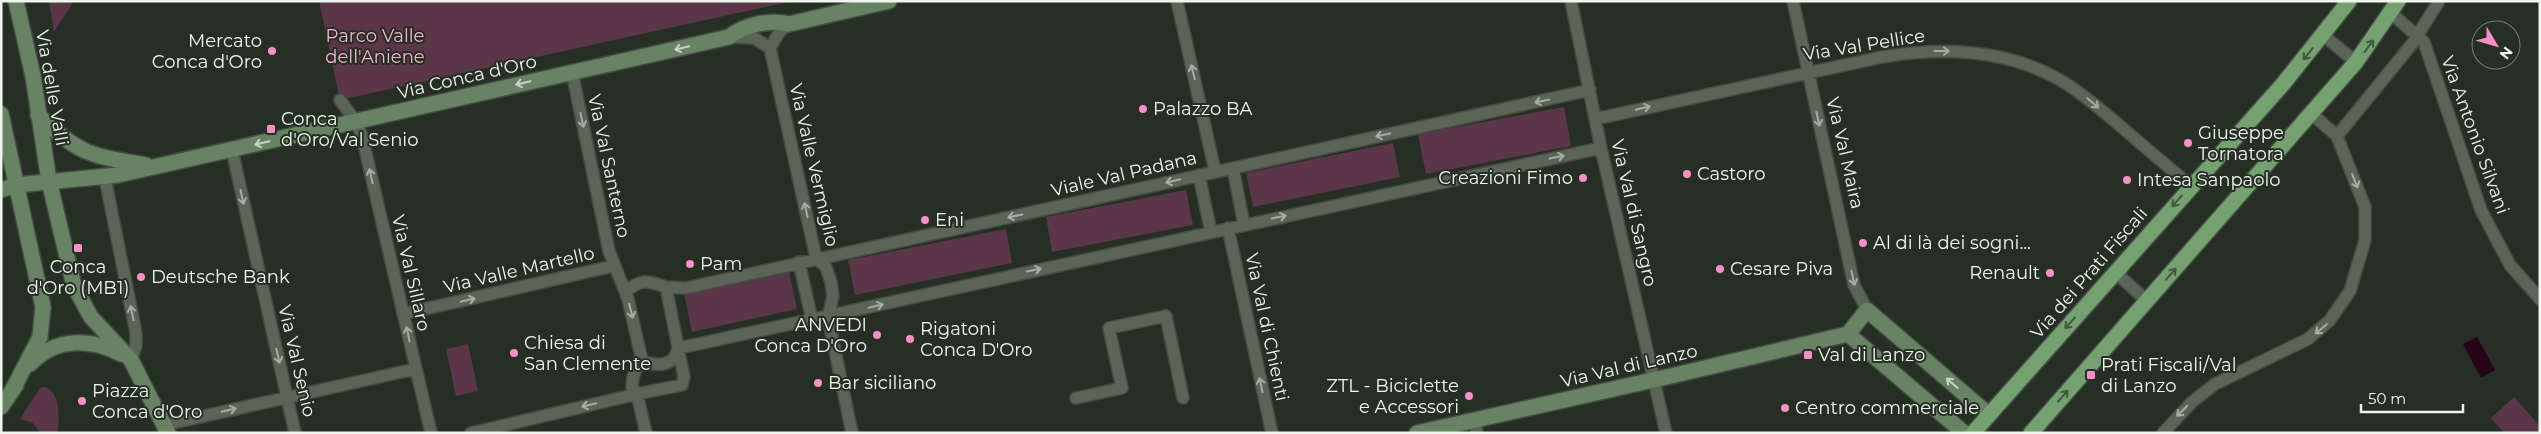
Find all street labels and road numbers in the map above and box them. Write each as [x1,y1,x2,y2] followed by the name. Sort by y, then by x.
[1801,24,1927,65] street label: Via Val Pellice
[31,28,73,148] street label: Via delle Valli
[395,50,539,104] street label: Via Conca d'Oro
[2436,53,2514,217] street label: Via Antonio Silvani
[785,81,843,249] street label: Via Valle Vermiglio
[583,92,635,240] street label: Via Val Santerno
[1821,95,1869,211] street label: Via Val Maira
[1606,137,1662,289] street label: Via Val di Sangro
[1049,147,1199,201] street label: Viale Val Padana
[2026,203,2152,343] street label: Via dei Prati Fiscali
[387,213,435,333] street label: Via Val Sillaro
[441,242,597,298] street label: Via Valle Martello
[1241,251,1293,403] street label: Via Val di Chienti
[273,303,321,419] street label: Via Val Senio
[1558,340,1700,392] street label: Via Val di Lanzo

